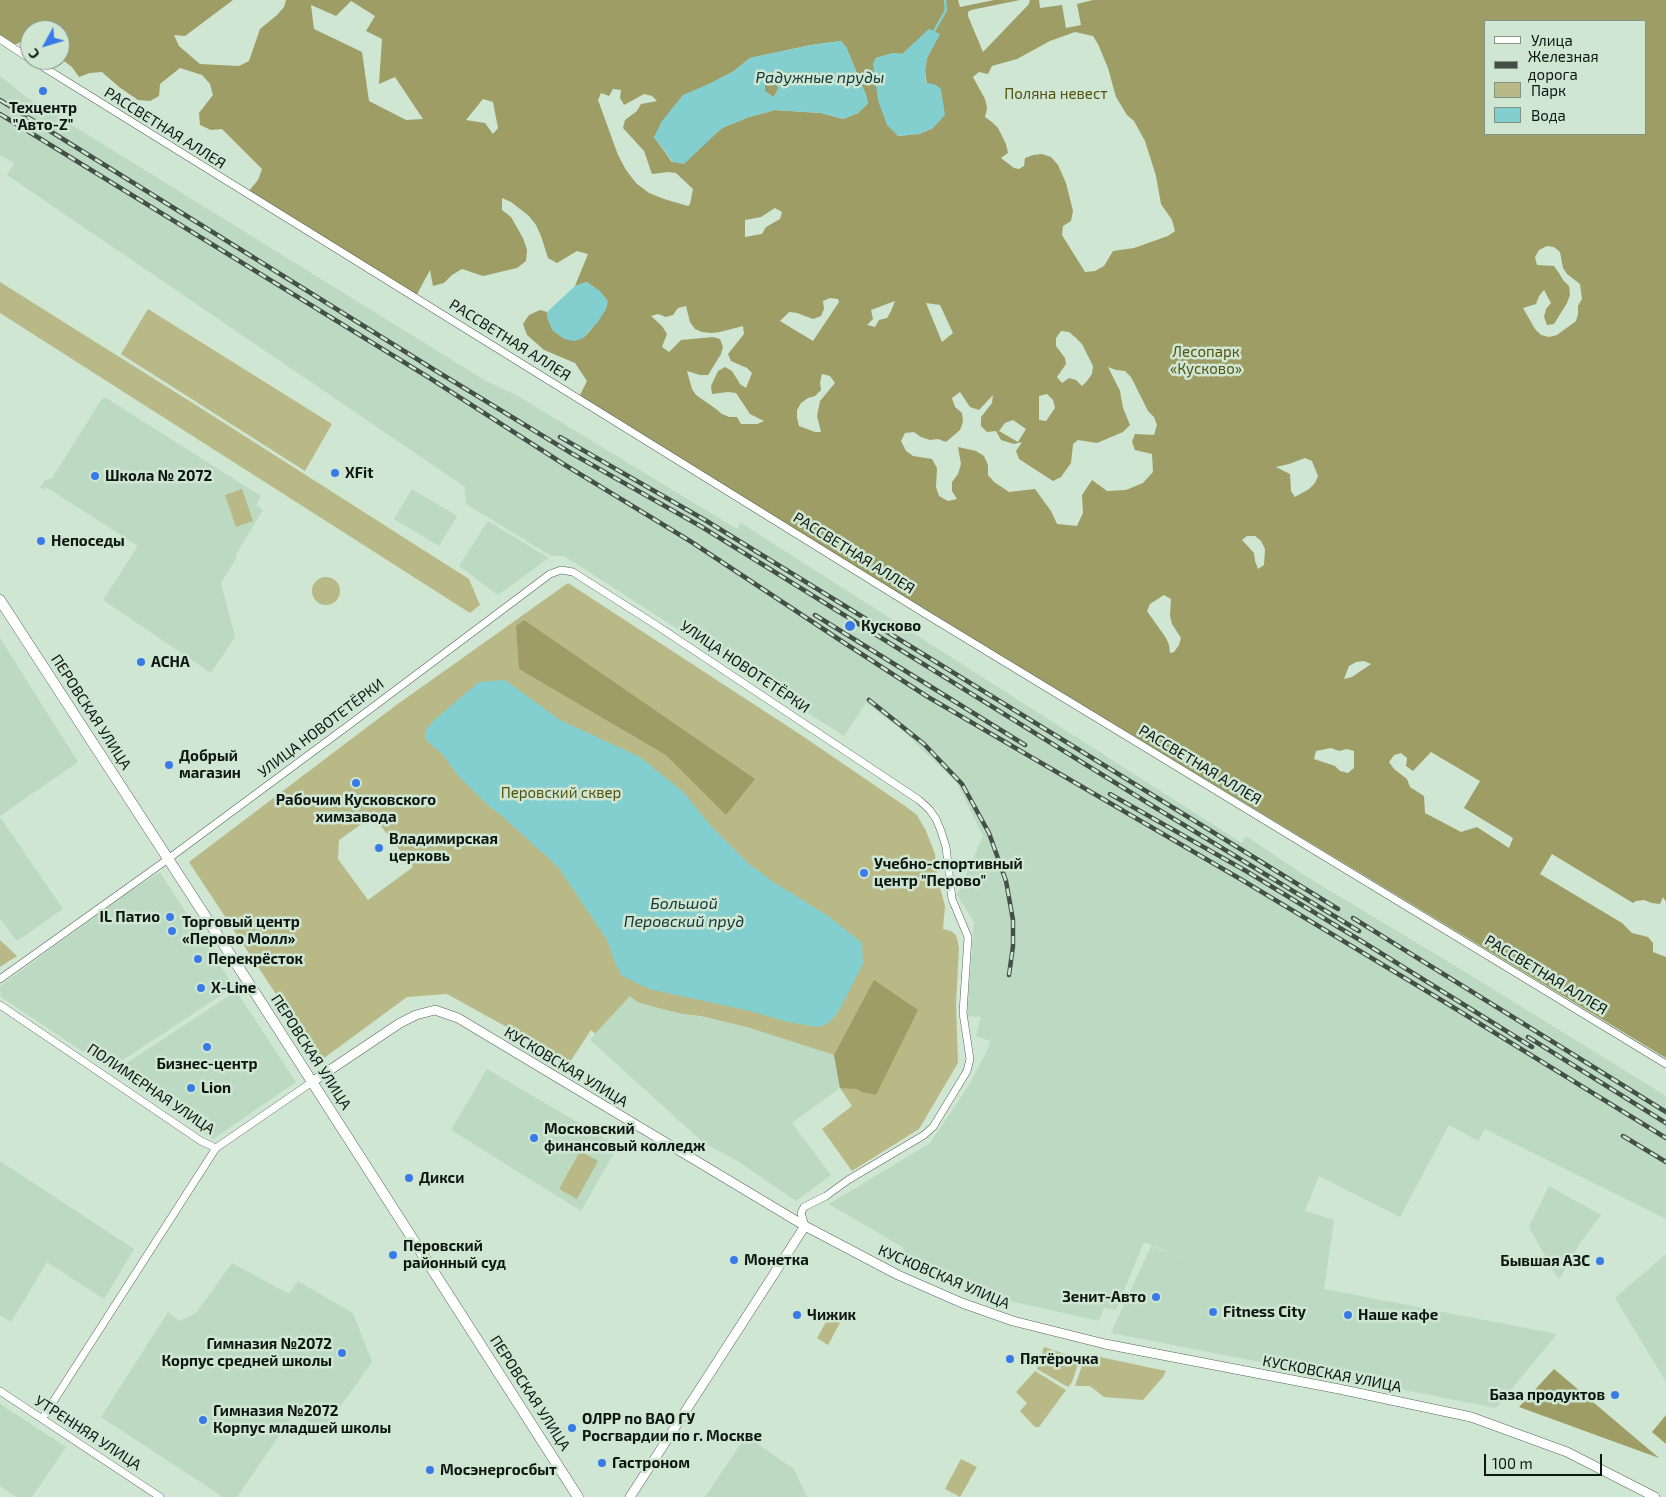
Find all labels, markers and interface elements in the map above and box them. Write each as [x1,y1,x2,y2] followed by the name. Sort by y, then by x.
[20,20,70,70] north arrow
[1484,20,1646,135] legend
[1531,31,1573,49] text: Улица
[25,46,43,63] text: С
[1528,47,1599,83] text: Железная дорога
[756,68,884,88] water label: Радужные пруды
[1531,81,1566,99] text: Парк
[101,83,229,173] street label: РАССВЕТНАЯ АЛЛЕЯ
[37,85,49,97] marker: Техцентр "Авто-Z"
[1004,85,1108,103] park label: Поляна невест
[9,99,77,134] place label: Техцентр "Авто-Z"
[1531,106,1566,124] text: Вода
[446,295,574,385] street label: РАССВЕТНАЯ АЛЛЕЯ
[1170,343,1242,378] park label: Лесопарк «Кусково»
[345,464,373,482] place label: XFit
[105,467,212,485] place label: Школа № 2072
[329,467,341,479] marker: XFit
[89,470,101,482] marker: Школа № 2072
[790,508,918,598] street label: РАССВЕТНАЯ АЛЛЕЯ
[51,532,125,550] place label: Непоседы
[35,535,47,547] marker: Непоседы
[677,617,813,717] street label: УЛИЦА НОВОТЕТЁРКИ
[861,617,921,635] place label: Кусково
[843,619,857,633] marker: Кусково
[47,651,135,773] street label: ПЕРОВСКАЯ УЛИЦА
[151,653,190,671] place label: АСНА
[135,656,147,668] marker: АСНА
[255,675,387,781] street label: УЛИЦА НОВОТЕТЁРКИ
[1135,721,1265,809] street label: РАССВЕТНАЯ АЛЛЕЯ
[179,747,241,782] place label: Добрый магазин
[163,759,175,771] marker: Добрый магазин
[350,777,362,789] marker: Рабочим Кусковского химзавода
[501,784,621,802] park label: Перовский сквер
[276,791,436,826] place label: Рабочим Кусковского химзавода
[389,830,498,865] place label: Владимирская церковь
[373,842,385,854] marker: Владимирская церковь
[874,855,1023,890] place label: Учебно-спортивный центр "Перово"
[858,867,870,879] marker: Учебно-спортивный центр "Перово"
[624,894,744,932] water label: Большой Перовский пруд
[100,908,160,926] place label: IL Патио
[164,911,176,923] marker: IL Патио
[182,913,300,948] place label: Торговый центр «Перово Молл»
[166,925,178,937] marker: Торговый центр «Перово Молл»
[1481,931,1611,1019] street label: РАССВЕТНАЯ АЛЛЕЯ
[208,950,303,968] place label: Перекрёсток
[192,953,204,965] marker: Перекрёсток
[211,979,256,997] place label: X-Line
[195,982,207,994] marker: X-Line
[267,991,355,1113] street label: ПЕРОВСКАЯ УЛИЦА
[501,1023,631,1111] street label: КУСКОВСКАЯ УЛИЦА
[84,1040,218,1138] street label: ПОЛИМЕРНАЯ УЛИЦА
[201,1041,213,1053] marker: Бизнес-центр
[156,1055,258,1073] place label: Бизнес-центр
[201,1079,231,1097] place label: Lion
[185,1082,197,1094] marker: Lion
[544,1120,705,1155] place label: Московский финансовый колледж
[528,1132,540,1144] marker: Московский финансовый колледж
[419,1169,464,1187] place label: Дикси
[403,1172,415,1184] marker: Дикси
[403,1237,506,1272] place label: Перовский районный суд
[876,1241,1012,1313] street label: КУСКОВСКАЯ УЛИЦА
[387,1249,399,1261] marker: Перовский районный суд
[744,1251,809,1269] place label: Монетка
[1500,1252,1590,1270] place label: Бывшая АЗС
[728,1254,740,1266] marker: Монетка
[1594,1255,1606,1267] marker: Бывшая АЗС
[1062,1288,1146,1306] place label: Зенит-Авто
[1150,1291,1162,1303] marker: Зенит-Авто
[1223,1303,1306,1321] place label: Fitness City
[807,1306,856,1324] place label: Чижик
[1207,1306,1219,1318] marker: Fitness City
[1358,1306,1438,1324] place label: Наше кафе
[791,1309,803,1321] marker: Чижик
[1342,1309,1354,1321] marker: Наше кафе
[486,1332,574,1454] street label: ПЕРОВСКАЯ УЛИЦА
[162,1335,332,1370] place label: Гимназия №2072 Корпус средней школы
[336,1347,348,1359] marker: Гимназия №2072 Корпус средней школы
[1020,1350,1099,1368] place label: Пятёрочка
[1261,1352,1403,1396] street label: КУСКОВСКАЯ УЛИЦА
[1004,1353,1016,1365] marker: Пятёрочка
[1489,1386,1605,1404] place label: База продуктов
[1609,1389,1621,1401] marker: База продуктов
[31,1392,145,1474] street label: УТРЕННЯЯ УЛИЦА
[213,1402,391,1437] place label: Гимназия №2072 Корпус младшей школы
[582,1410,762,1445] place label: ОЛРР по ВАО ГУ Росгвардии по г. Москве
[197,1414,209,1426] marker: Гимназия №2072 Корпус младшей школы
[566,1422,578,1434] marker: ОЛРР по ВАО ГУ Росгвардии по г. Москве
[1486,1444,1604,1476] scale bar
[612,1454,690,1472] place label: Гастроном
[1492,1454,1533,1472] text: 100 m
[596,1457,608,1469] marker: Гастроном
[440,1461,557,1479] place label: Мосэнергосбыт
[424,1464,436,1476] marker: Мосэнергосбыт

